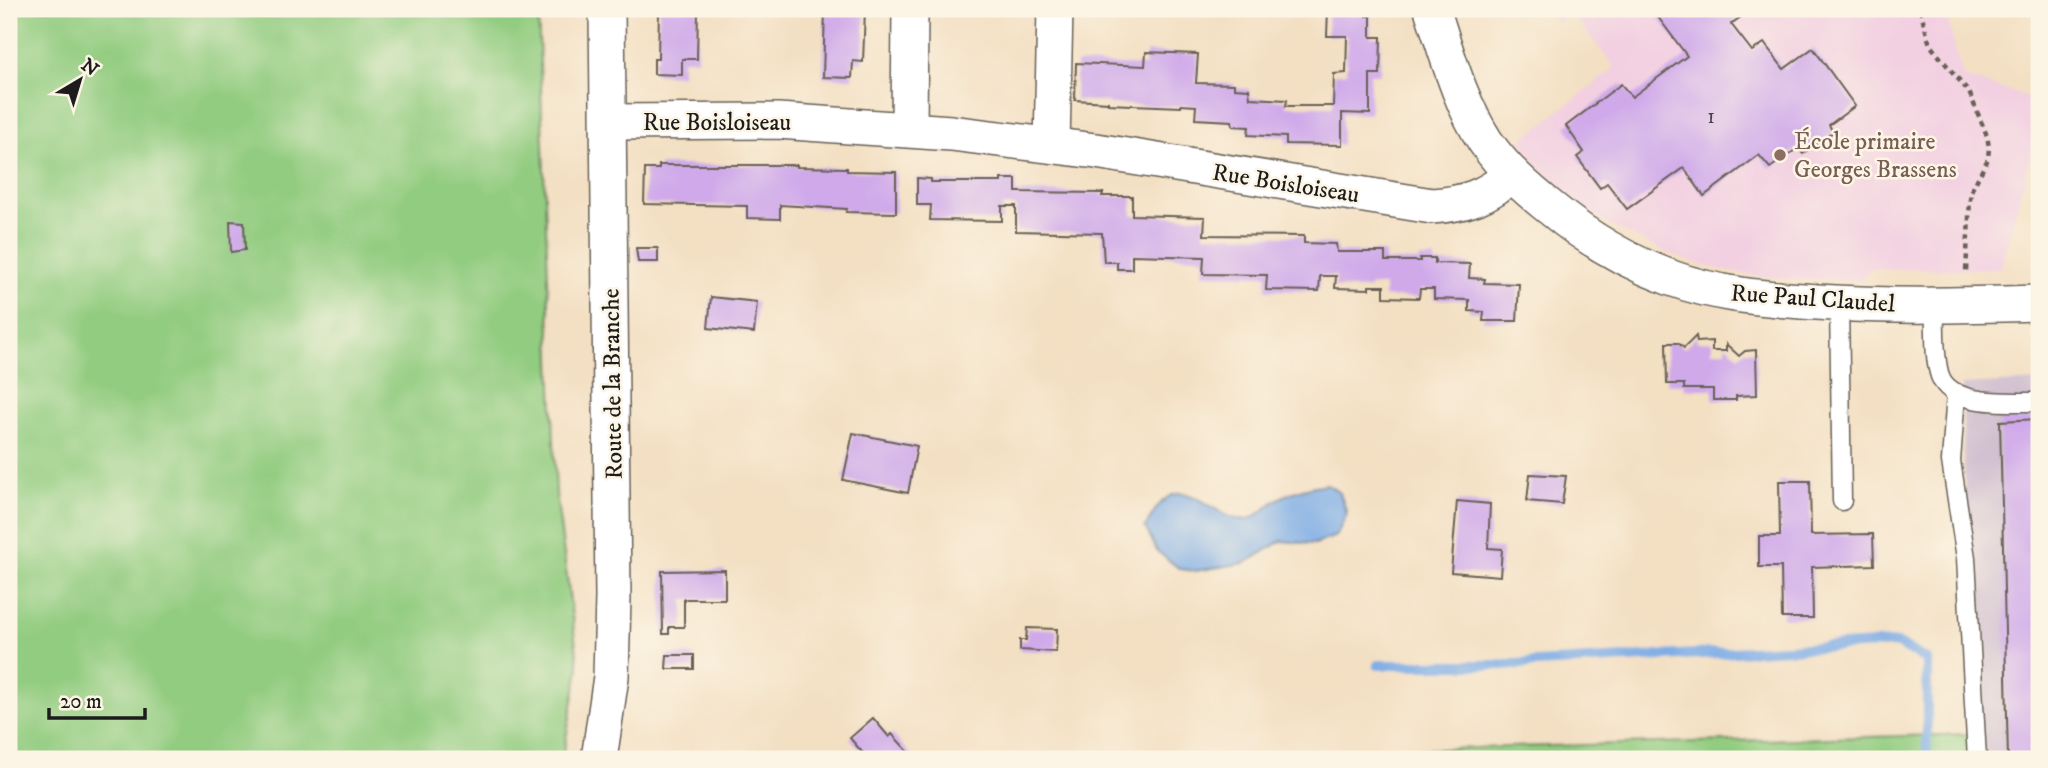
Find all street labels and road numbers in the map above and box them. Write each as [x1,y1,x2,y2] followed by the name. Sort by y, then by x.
[643,108,791,138] street label: Rue Boisloiseau
[1210,158,1361,210] street label: Rue Boisloiseau
[1730,278,1897,320] street label: Rue Paul Claudel
[596,288,630,480] street label: Route de la Branche

